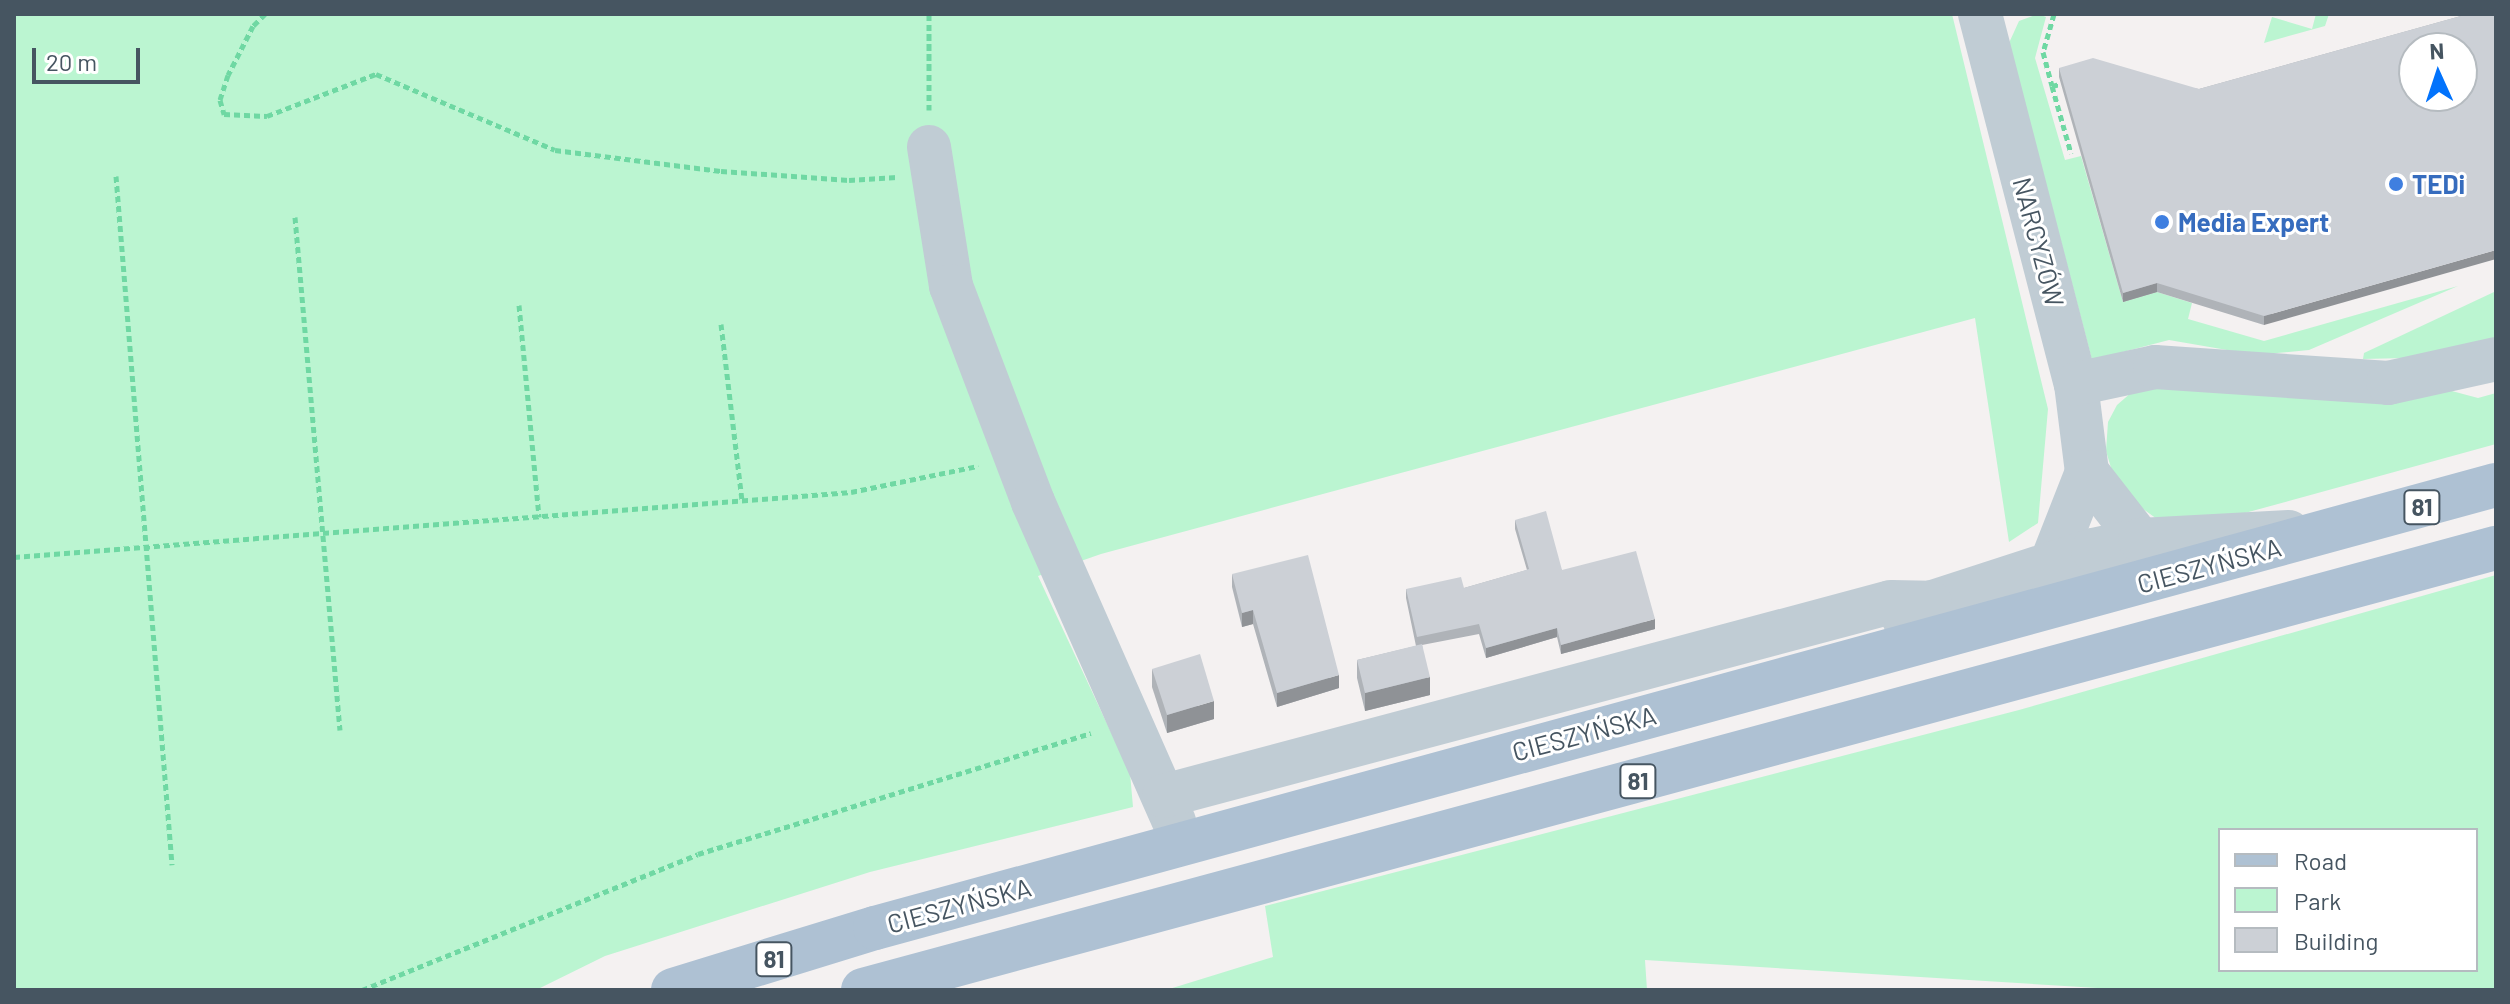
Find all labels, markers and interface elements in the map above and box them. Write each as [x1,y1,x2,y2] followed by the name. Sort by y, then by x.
[36,32,144,82] scale bar
[2398,32,2478,112] north arrow
[2429,37,2445,63] text: N
[46,47,97,76] text: 20 m
[2412,168,2465,200] place label: TEDi
[2007,174,2071,310] street label: NARCYZÓW
[2387,175,2405,193] marker: TEDi
[2178,206,2329,238] place label: Media Expert
[2153,213,2171,231] marker: Media Expert
[2402,487,2442,527] road number: 81
[2134,531,2284,599] street label: CIESZYŃSKA
[1509,699,1659,767] street label: CIESZYŃSKA
[1618,761,1658,801] road number: 81
[2218,828,2478,972] legend
[2294,846,2347,875] text: Road
[884,871,1034,939] street label: CIESZYŃSKA
[2294,886,2341,915] text: Park
[2294,926,2378,955] text: Building
[754,939,794,979] road number: 81

